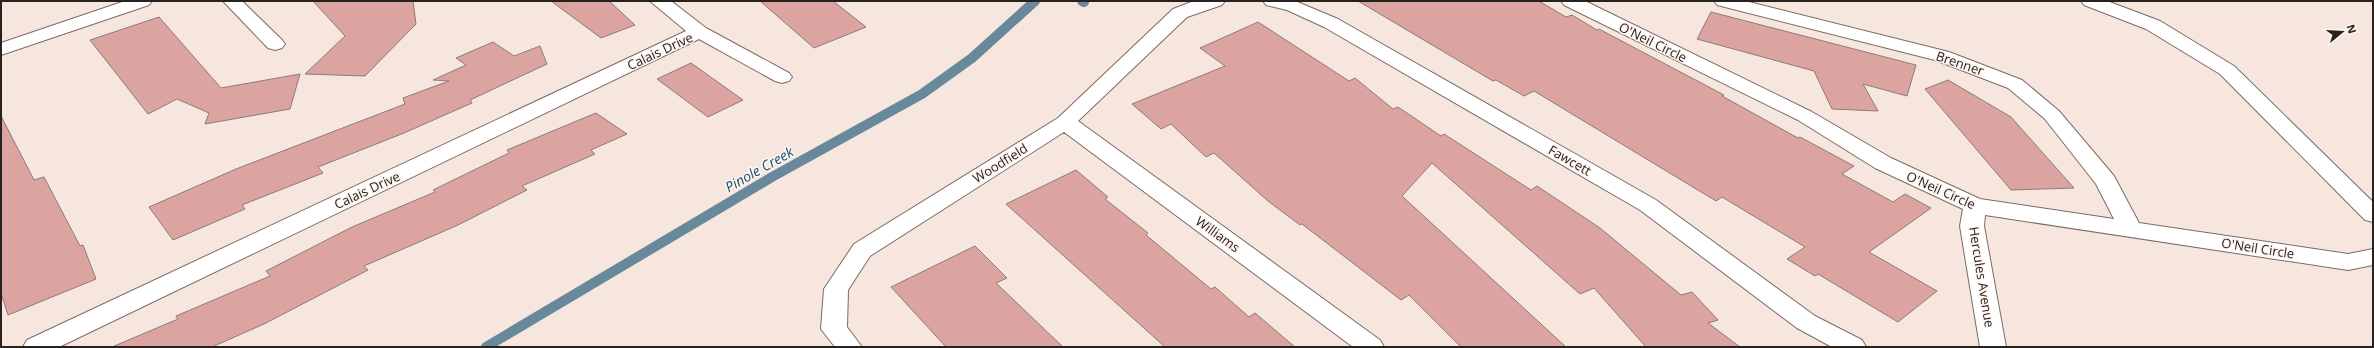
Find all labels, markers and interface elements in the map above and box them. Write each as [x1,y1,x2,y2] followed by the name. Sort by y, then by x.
[2322,12,2362,52] north arrow
[1616,18,1690,66] street label: O'Neil Circle
[2343,22,2361,35] text: N
[624,28,696,74] street label: Calais Drive
[1934,46,1987,80] street label: Brenner
[969,139,1031,187] street label: Woodfield
[721,141,798,196] water label: Pinole Creek
[1545,141,1595,180] street label: Fawcett
[331,167,403,213] street label: Calais Drive
[1904,167,1978,213] street label: O'Neil Circle
[1192,212,1244,256] street label: Williams
[1965,225,1999,329] street label: Hercules Avenue
[2220,233,2296,263] street label: O'Neil Circle

